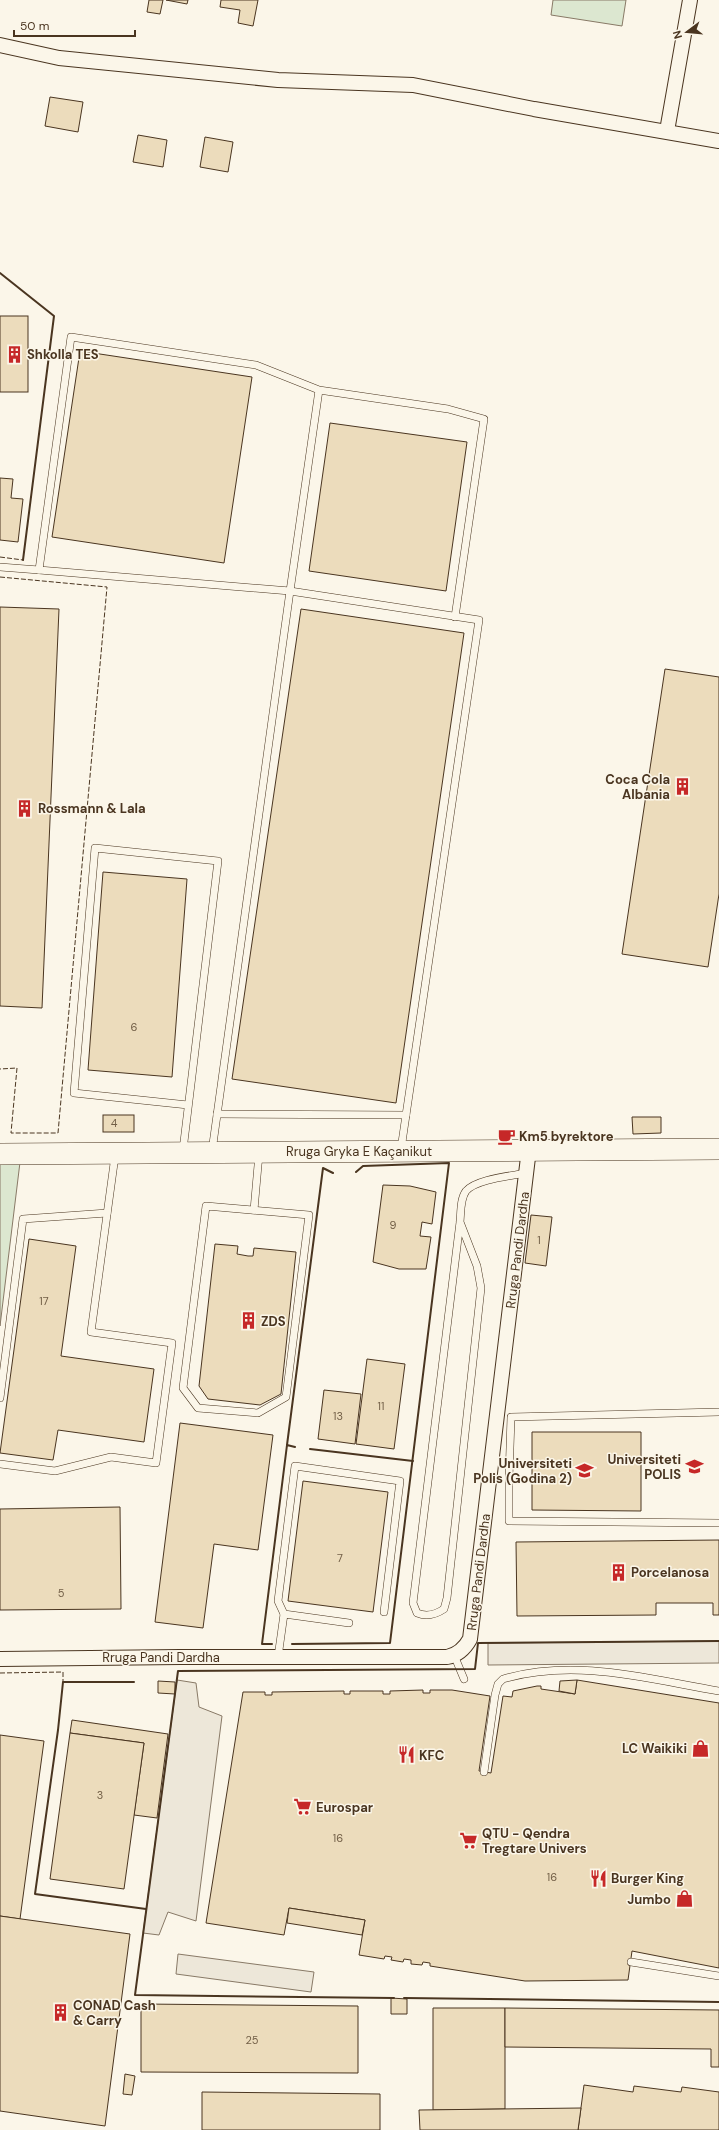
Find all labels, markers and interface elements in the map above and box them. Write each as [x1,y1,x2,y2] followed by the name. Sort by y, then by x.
[14,12,135,38] scale bar
[667,12,707,52] north arrow
[20,18,49,34] text: 50 m
[670,29,685,41] text: N
[4,344,24,364] building icon: Shkolla TES
[27,346,99,363] place label: Shkolla TES
[605,771,670,803] place label: Coca Cola Albania
[673,776,693,796] building icon: Coca Cola Albania
[15,798,35,818] building icon: Rossmann & Lala
[38,800,146,817] place label: Rossmann & Lala
[131,1020,138,1034] house number: 6
[111,1116,118,1130] house number: 4
[496,1126,516,1146] cafe icon: Km5 byrektore
[519,1128,614,1145] place label: Km5 byrektore
[286,1143,432,1160] street label: Rruga Gryka E Kaçanikut
[502,1191,533,1309] street label: Rruga Pandi Dardha
[390,1218,397,1232] house number: 9
[537,1233,541,1247] house number: 1
[39,1294,49,1308] house number: 17
[238,1311,258,1331] building icon: ZDS
[261,1313,286,1330] place label: ZDS
[378,1399,384,1413] house number: 11
[333,1409,343,1423] house number: 13
[607,1451,681,1483] place label: Universiteti POLIS
[473,1455,572,1487] place label: Universiteti Polis (Godina 2)
[684,1456,704,1476] school or university icon: Universiteti POLIS
[575,1460,595,1480] school or university icon: Universiteti Polis (Godina 2)
[463,1513,494,1631] street label: Rruga Pandi Dardha
[337,1551,343,1565] house number: 7
[608,1562,628,1582] building icon: Porcelanosa
[631,1564,709,1581] place label: Porcelanosa
[58,1586,65,1600] house number: 5
[102,1649,220,1666] street label: Rruga Pandi Dardha
[690,1738,710,1758] shop icon: LC Waikiki
[622,1740,687,1757] place label: LC Waikiki
[396,1745,416,1765] restaurant icon: KFC
[419,1747,444,1764] place label: KFC
[97,1788,103,1802] house number: 3
[293,1797,313,1817] supermarket icon: Eurospar
[316,1799,374,1816] place label: Eurospar
[482,1825,587,1857] place label: QTU - Qendra Tregtare Univers
[459,1830,479,1850] supermarket icon: QTU - Qendra Tregtare Univers
[333,1831,343,1845] house number: 16
[588,1868,608,1888] restaurant icon: Burger King
[547,1870,557,1884] house number: 16
[611,1870,684,1887] place label: Burger King
[674,1889,694,1909] shop icon: Jumbo
[627,1891,671,1908] place label: Jumbo
[73,1997,156,2029] place label: CONAD Cash & Carry
[50,2002,70,2022] building icon: CONAD Cash & Carry
[245,2033,259,2047] house number: 25

